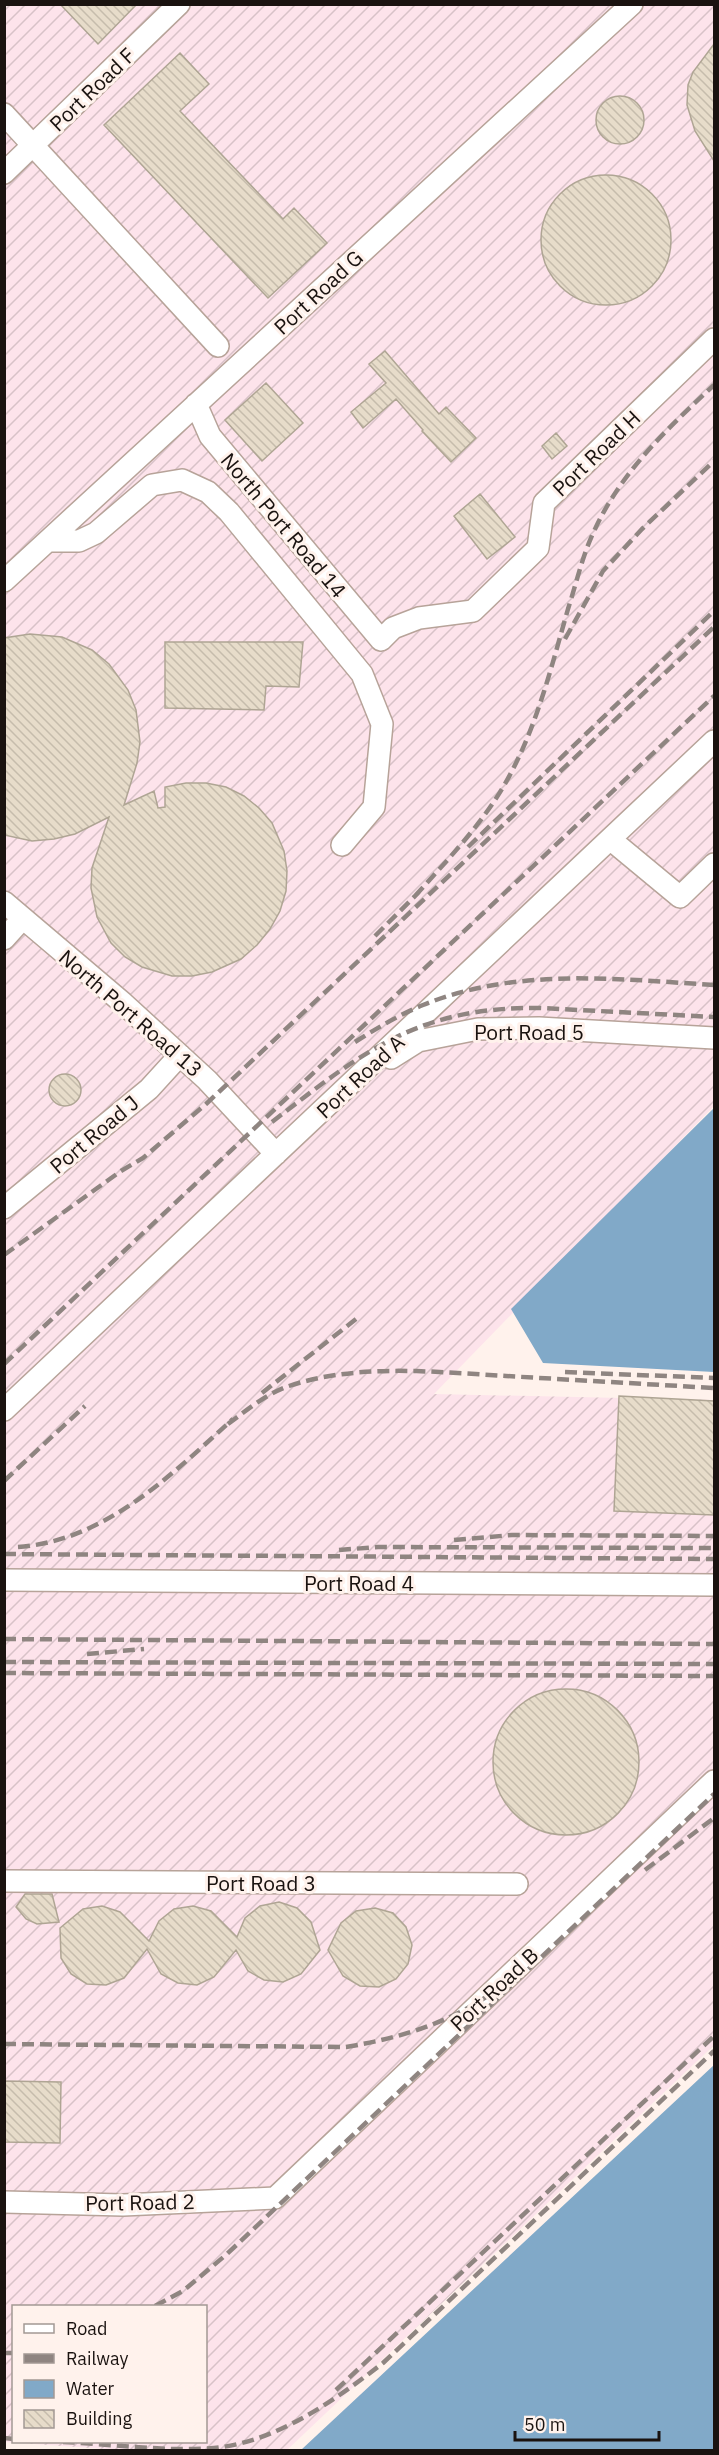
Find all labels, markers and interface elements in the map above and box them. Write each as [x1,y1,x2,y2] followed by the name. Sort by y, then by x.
[43,41,141,137] street label: Port Road F
[267,244,369,340] street label: Port Road G
[546,404,646,502] street label: Port Road H
[215,447,353,603] street label: North Port Road 14
[53,943,209,1083] street label: North Port Road 13
[474,1018,584,1046] street label: Port Road 5
[310,1028,410,1124] street label: Port Road A
[44,1089,144,1179] street label: Port Road J
[304,1569,414,1597] street label: Port Road 4
[206,1869,316,1897] street label: Port Road 3
[444,1941,544,2037] street label: Port Road B
[85,2187,195,2217] street label: Port Road 2
[12,2305,207,2443] legend
[66,2317,107,2340] text: Road
[66,2347,128,2370] text: Railway
[66,2377,115,2400] text: Water
[515,2404,659,2442] scale bar
[66,2407,133,2430] text: Building
[524,2413,566,2436] text: 50 m

